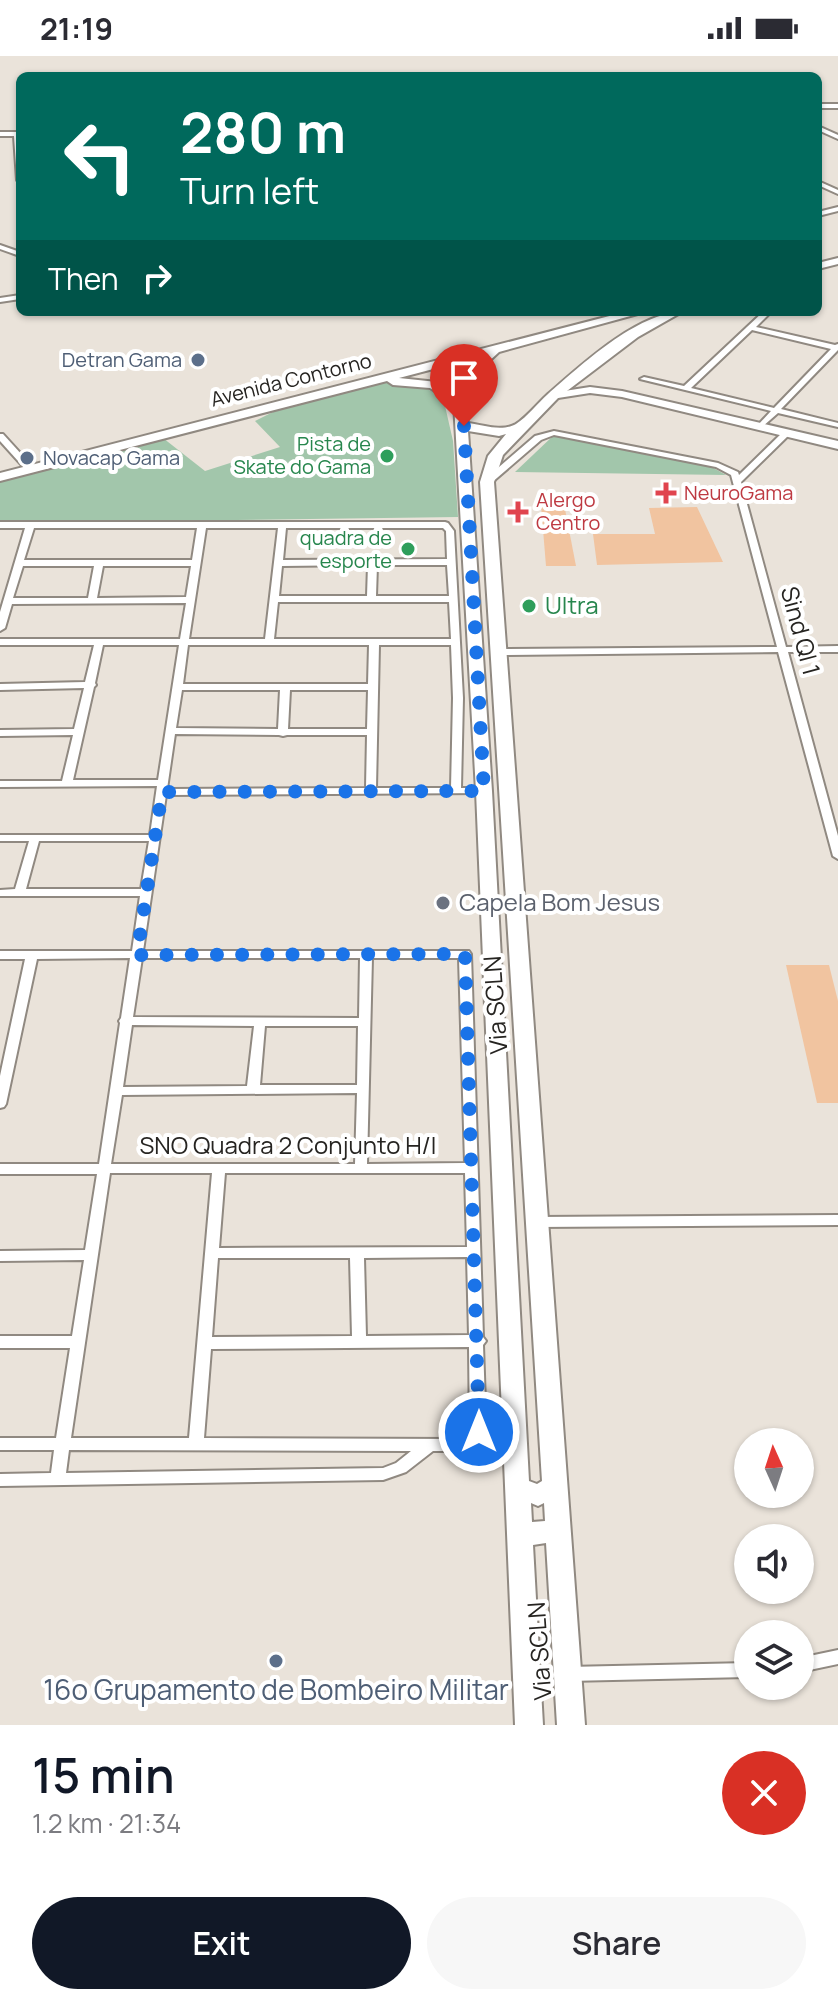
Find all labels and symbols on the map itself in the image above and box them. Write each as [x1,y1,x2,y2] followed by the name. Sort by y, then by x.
[430,344,498,426] pin
[62,346,182,373] place label: Detran Gama
[208,346,374,413] street label: Avenida Contorno
[189,351,207,369] marker: Detran Gama
[233,430,371,480] place label: Pista de Skate do Gama
[43,444,180,471] place label: Novacap Gama
[378,447,396,465] marker: Pista de Skate do Gama
[18,449,36,467] marker: Novacap Gama
[684,479,793,506] place label: NeuroGama
[655,482,677,504] marker: NeuroGama
[536,486,601,536] place label: Alergo Centro
[507,501,529,523] marker: Alergo Centro
[300,524,392,574] place label: quadra de esporte
[399,540,417,558] marker: quadra de esporte
[774,583,829,679] street label: Sind QI 1
[545,588,599,621] place label: Ultra
[520,597,538,615] marker: Ultra
[459,885,660,918] place label: Capela Bom Jesus
[434,894,452,912] marker: Capela Bom Jesus
[475,955,514,1055] street label: Via SCLN
[140,1128,436,1161] street label: SNO Quadra 2 Conjunto H/I
[437,1390,521,1474] position arrow
[734,1428,814,1508] north arrow
[519,1601,558,1701] street label: Via SCLN
[267,1652,285,1670] marker: 16o Grupamento de Bombeiro Militar
[43,1670,509,1708] place label: 16o Grupamento de Bombeiro Militar

